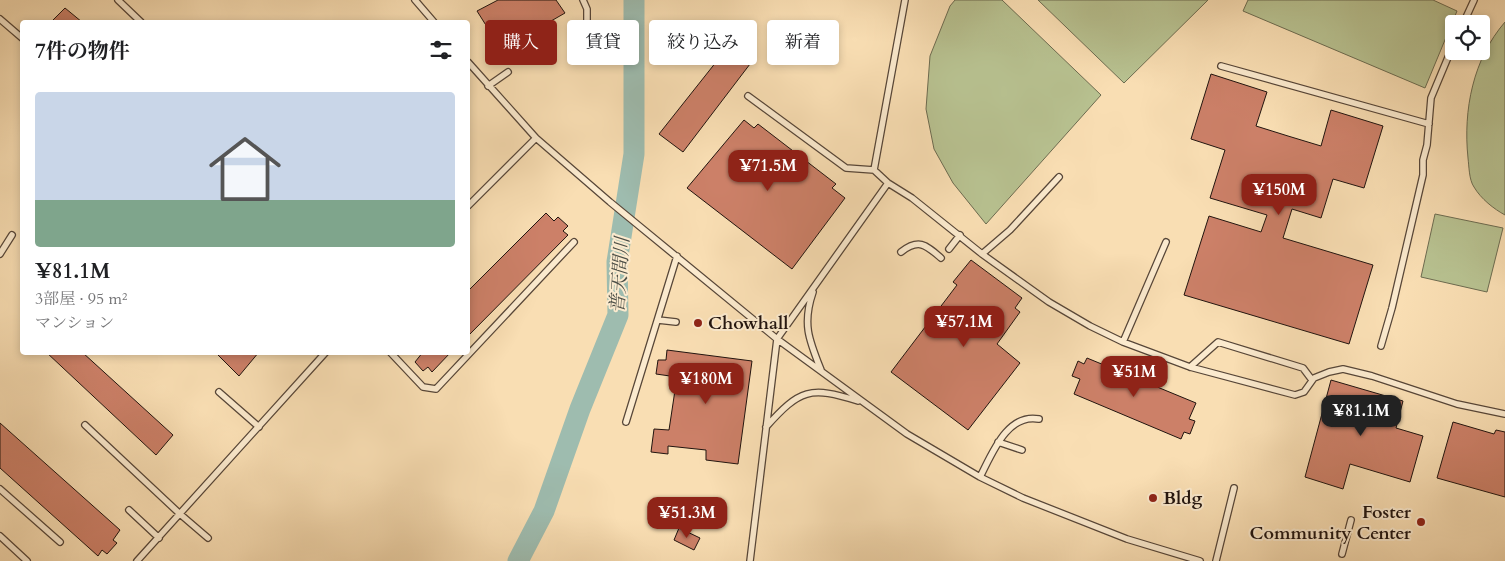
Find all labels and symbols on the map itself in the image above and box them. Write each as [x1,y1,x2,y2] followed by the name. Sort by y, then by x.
[727,150,809,192] pin: ¥71.5M
[1244,174,1314,216] pin: ¥150M
[604,234,636,314] water label: 普天間川
[923,306,1005,348] pin: ¥57.1M
[708,311,789,336] place label: Chowhall
[692,317,704,329] marker: Chowhall
[1104,356,1164,398] pin: ¥51M
[671,362,741,405] pin: ¥180M
[1320,394,1402,437] pin: ¥81.1M
[1163,486,1203,511] place label: Bldg
[1147,492,1159,504] marker: Bldg
[646,496,728,539] pin: ¥51.3M
[1250,500,1412,546] place label: Foster Community Center
[1415,516,1427,528] marker: Foster Community Center

